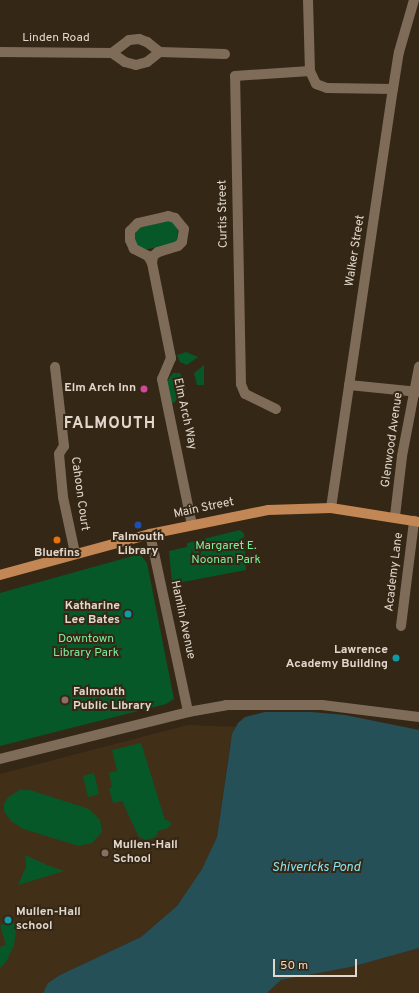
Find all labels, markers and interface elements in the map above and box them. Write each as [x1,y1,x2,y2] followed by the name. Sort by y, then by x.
[22,32,90,46] street label: Linden Road
[216,180,232,248] street label: Curtis Street
[343,214,369,288] street label: Walker Street
[169,376,199,452] street label: Elm Arch Way
[64,382,136,396] place label: Elm Arch Inn
[139,384,149,394] marker: Elm Arch Inn
[379,391,407,489] street label: Glenwood Avenue
[64,414,156,434] district label: FALMOUTH
[67,456,91,532] street label: Cahoon Court
[173,496,235,522] street label: Main Street
[133,520,143,530] marker: Falmouth Library
[112,531,164,559] place label: Falmouth Library
[383,532,407,612] street label: Academy Lane
[52,535,62,545] marker: Bluefins
[191,540,261,568] park label: Margaret E. Noonan Park
[34,547,80,561] place label: Bluefins
[167,579,197,661] street label: Hamlin Avenue
[65,600,120,628] place label: Katharine Lee Bates
[123,609,133,619] marker: Katharine Lee Bates
[53,633,119,661] park label: Downtown Library Park
[286,644,388,672] place label: Lawrence Academy Building
[391,653,401,663] marker: Lawrence Academy Building
[73,686,152,714] place label: Falmouth Public Library
[60,695,70,705] marker: Falmouth Public Library
[113,839,178,867] place label: Mullen-Hall School
[100,848,110,858] marker: Mullen-Hall School
[272,860,360,876] water label: Shivericks Pond
[16,906,81,934] place label: Mullen-Hall school
[3,915,13,925] marker: Mullen-Hall school
[275,951,359,977] scale bar
[280,958,308,974] text: 50 m

